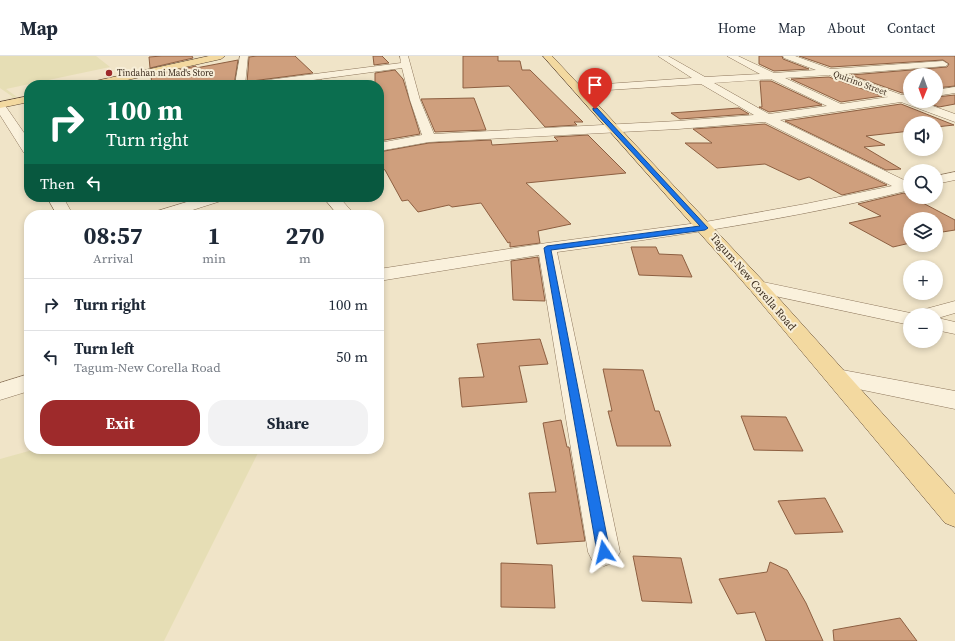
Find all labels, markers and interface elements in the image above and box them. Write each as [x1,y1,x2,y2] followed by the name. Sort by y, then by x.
[20,15,58,41] text: Map
[718,18,756,38] text: Home
[778,18,805,38] text: Map
[827,18,865,38] text: About
[887,18,935,38] text: Contact
[117,67,214,79] place label: Tindahan ni Mad's Store
[104,68,114,78] marker: Tindahan ni Mad's Store
[578,68,612,109] pin
[831,68,889,98] street label: Quirino Street
[903,68,943,108] north arrow
[903,68,943,348] map controls
[584,74,606,96] icon: arrive
[106,91,183,129] text: 100 m
[40,96,92,148] icon: right
[903,116,943,156] button: sound
[106,127,188,152] text: Turn right
[903,164,943,204] button: search
[83,172,105,194] icon: left
[40,173,75,194] text: Then
[903,212,943,252] button: layers
[84,219,143,252] text: 08:57
[208,219,221,252] text: 1
[285,219,324,252] text: 270
[707,230,800,334] street label: Tagum-New Corella Road
[93,250,133,267] text: Arrival
[202,250,226,267] text: min
[299,250,311,267] text: m
[903,260,943,300] button: +
[40,294,62,316] icon: right
[74,294,146,315] text: Turn right
[328,294,368,315] text: 100 m
[903,308,943,348] button: −
[74,338,134,359] text: Turn left
[40,346,62,368] icon: left
[336,346,368,367] text: 50 m
[74,359,221,376] text: Tagum-New Corella Road
[40,400,200,446] button: Exit
[208,400,368,446] button: Share
[583,531,625,573] position arrow

